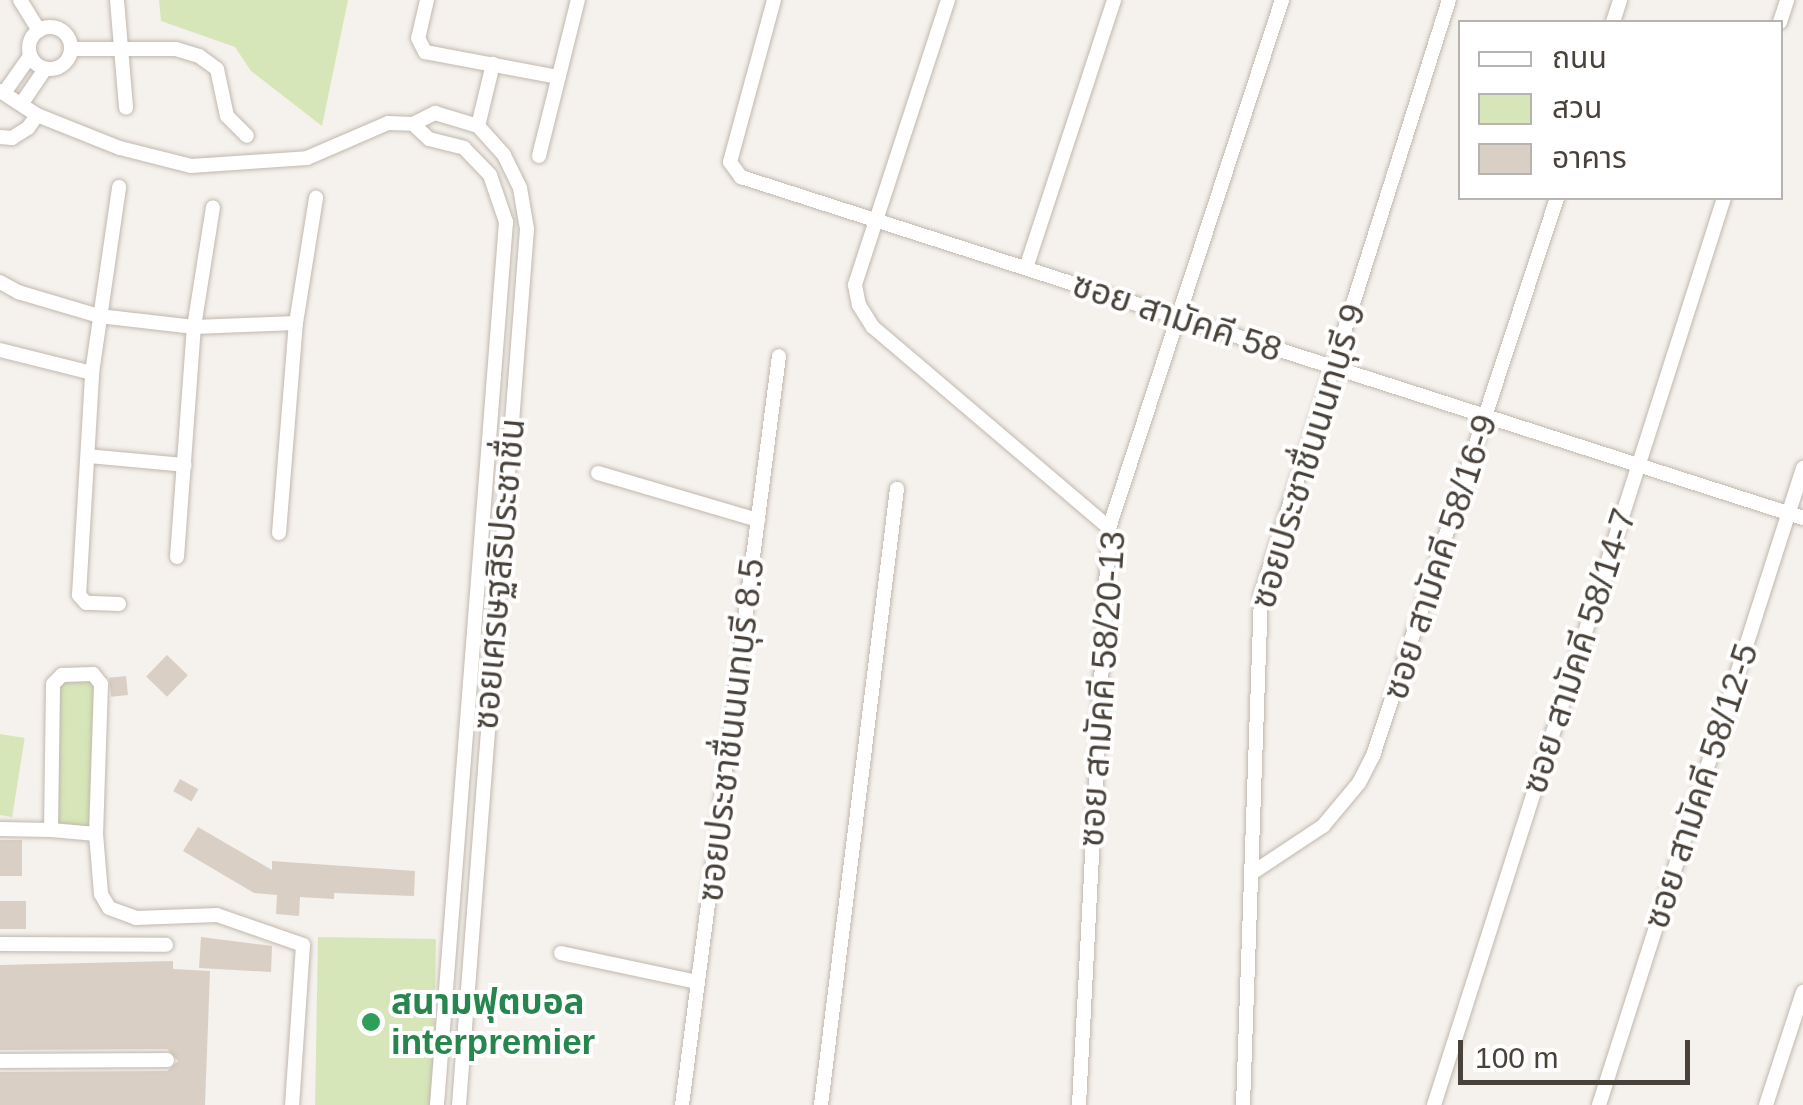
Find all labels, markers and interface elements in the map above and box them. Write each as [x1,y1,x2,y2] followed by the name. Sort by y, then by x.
[1458,20,1783,200] legend
[1552,41,1607,74] text: ถนน
[1552,91,1602,124] text: สวน
[1552,141,1627,174] text: อาคาร
[1067,263,1287,371] street label: ซอย สามัคคี 58
[1242,299,1374,613] street label: ซอยประชาชื่นนนทบุรี 9
[1374,409,1506,705] street label: ซอย สามัคคี 58/16-9
[464,417,534,731] street label: ซอยเศรษฐสิริประชาชื่น
[1513,503,1645,799] street label: ซอย สามัคคี 58/14-7
[1070,530,1134,848] street label: ซอย สามัคคี 58/20-13
[689,556,773,904] street label: ซอยประชาชื่นนนทบุรี 8.5
[1635,638,1767,934] street label: ซอย สามัคคี 58/12-5
[391,981,595,1063] place label: สนามฟุตบอล interpremier
[360,1011,382,1033] marker: สนามฟุตบอล interpremier
[1463,1020,1696,1082] scale bar
[1475,1041,1558,1074] text: 100 m

